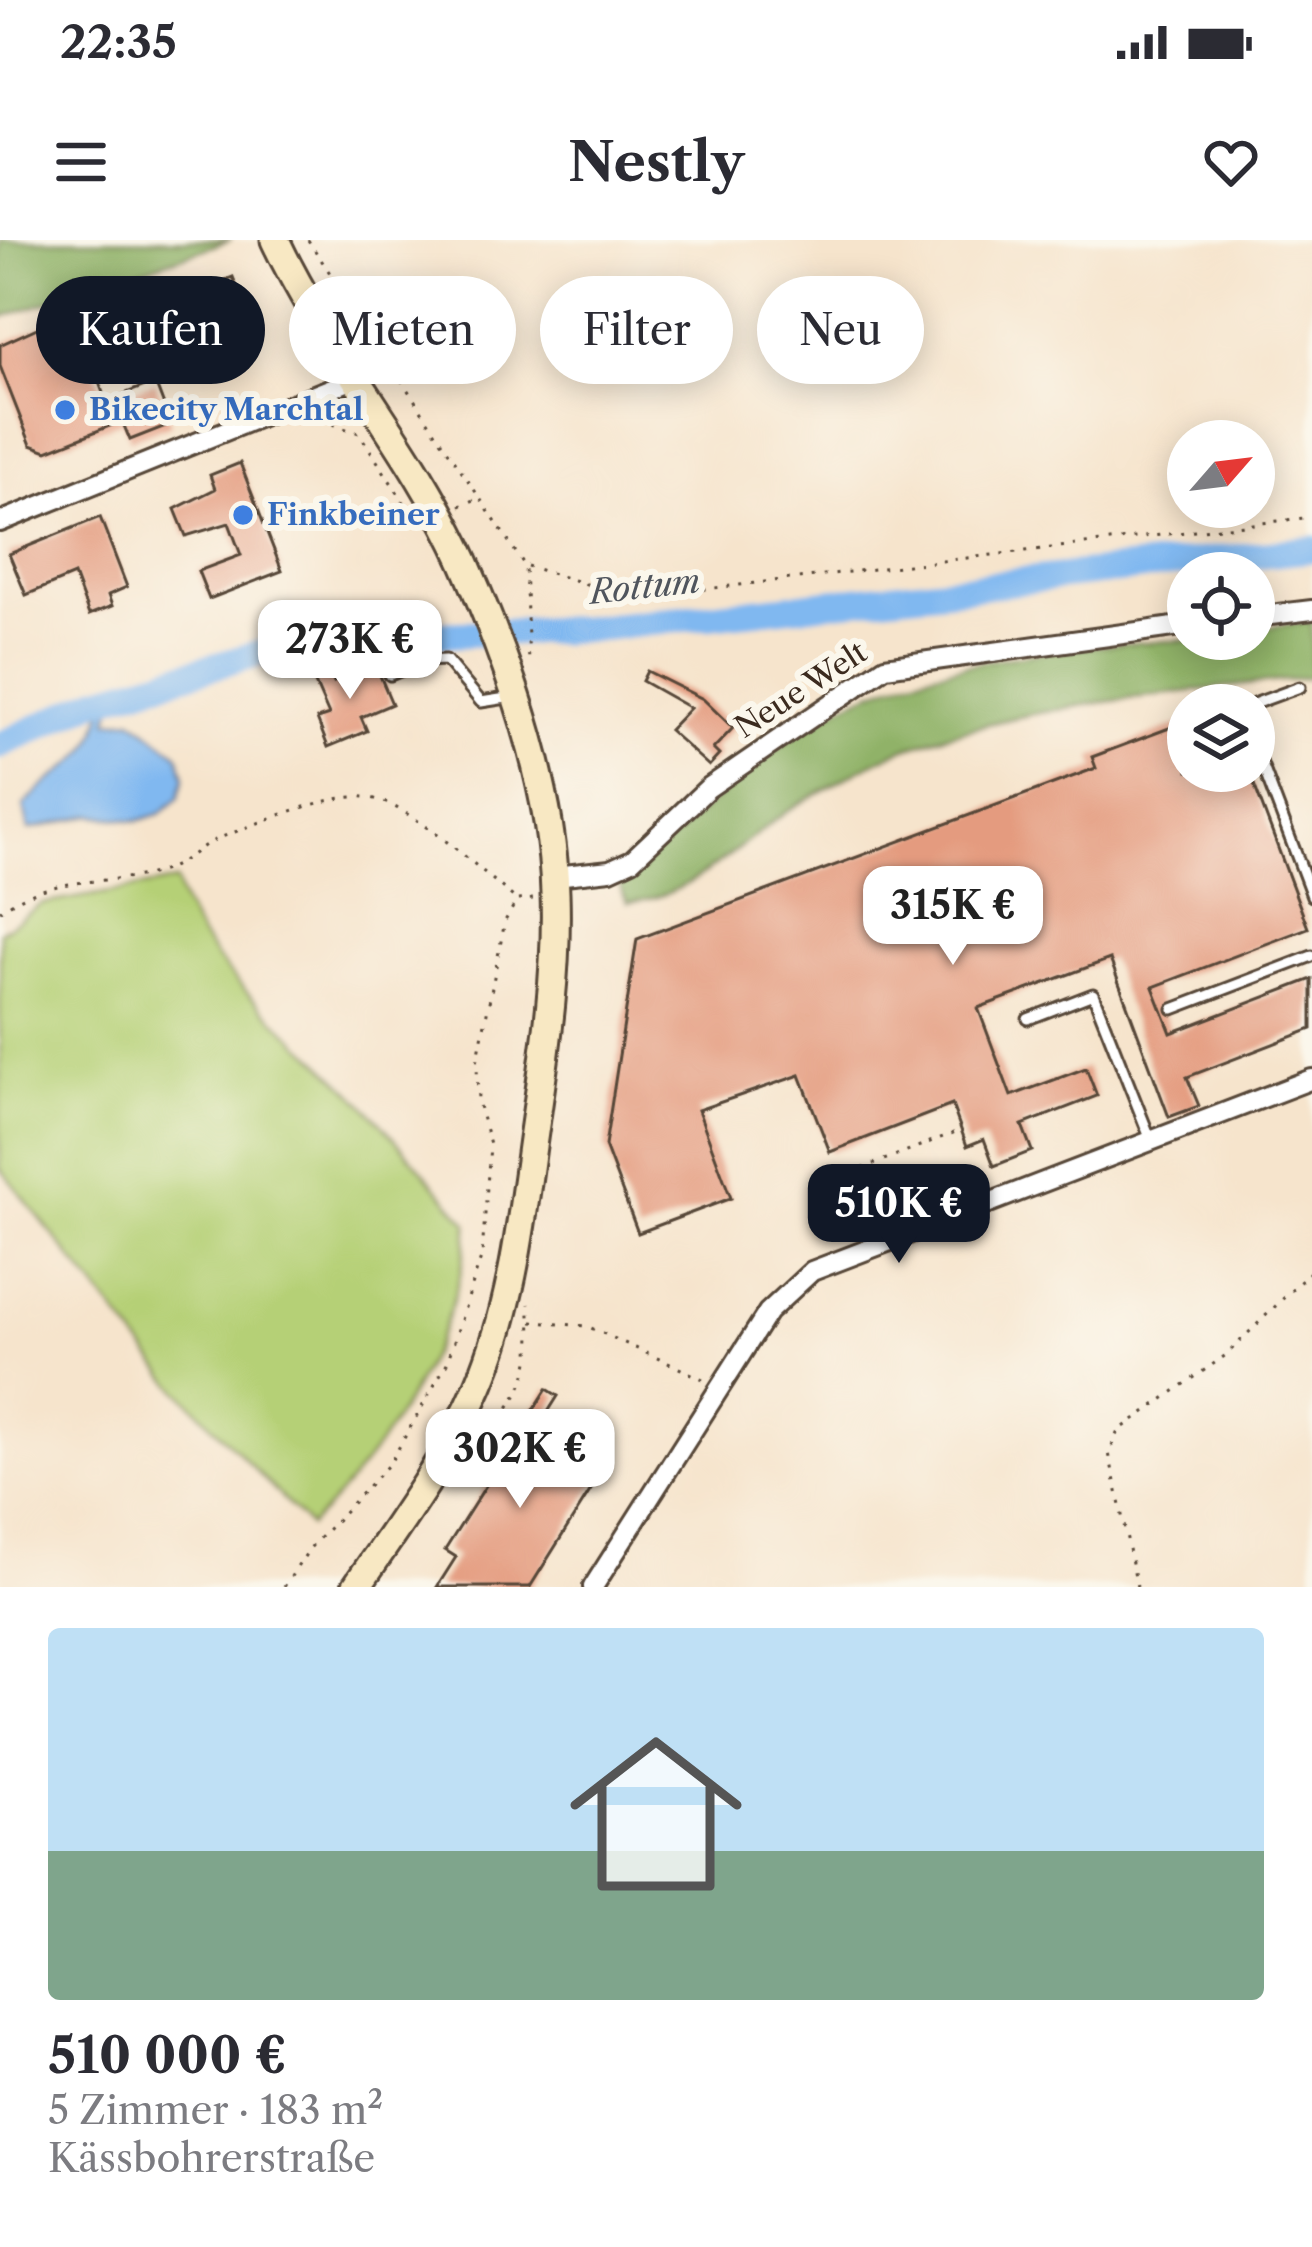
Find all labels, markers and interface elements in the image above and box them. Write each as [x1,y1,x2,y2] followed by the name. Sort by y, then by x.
[60,14,177,70] text: 22:35
[48,129,114,195] icon: menu
[568,129,744,195] text: Nestly
[1198,129,1264,195] icon: heart
[36,276,265,384] chip: Kaufen
[289,276,516,384] chip: Mieten
[540,276,733,384] chip: Filter
[757,276,924,384] chip: Neu
[89,391,364,428] place label: Bikecity Marchtal
[52,397,78,423] marker: Bikecity Marchtal
[1167,420,1275,528] north arrow
[1167,420,1275,792] map controls
[267,496,440,533] place label: Finkbeiner
[230,502,256,528] marker: Finkbeiner
[1167,552,1275,660] button: locate
[585,560,702,613] water label: Rottum
[252,600,448,702] pin: 273K €
[285,615,415,663] text: 273K €
[728,633,874,746] street label: Neue Welt
[1167,684,1275,792] button: layers
[855,866,1051,968] pin: 315K €
[890,881,1016,929] text: 315K €
[801,1164,997,1266] pin: 510K €
[835,1179,963,1227] text: 510K €
[422,1409,618,1511] pin: 302K €
[453,1424,587,1472] text: 302K €
[548,1706,764,1922] icon: home
[48,2024,287,2086] text: 510 000 €
[48,2086,383,2134] text: 5 Zimmer · 183 m²
[48,2134,375,2182] text: Kässbohrerstraße

